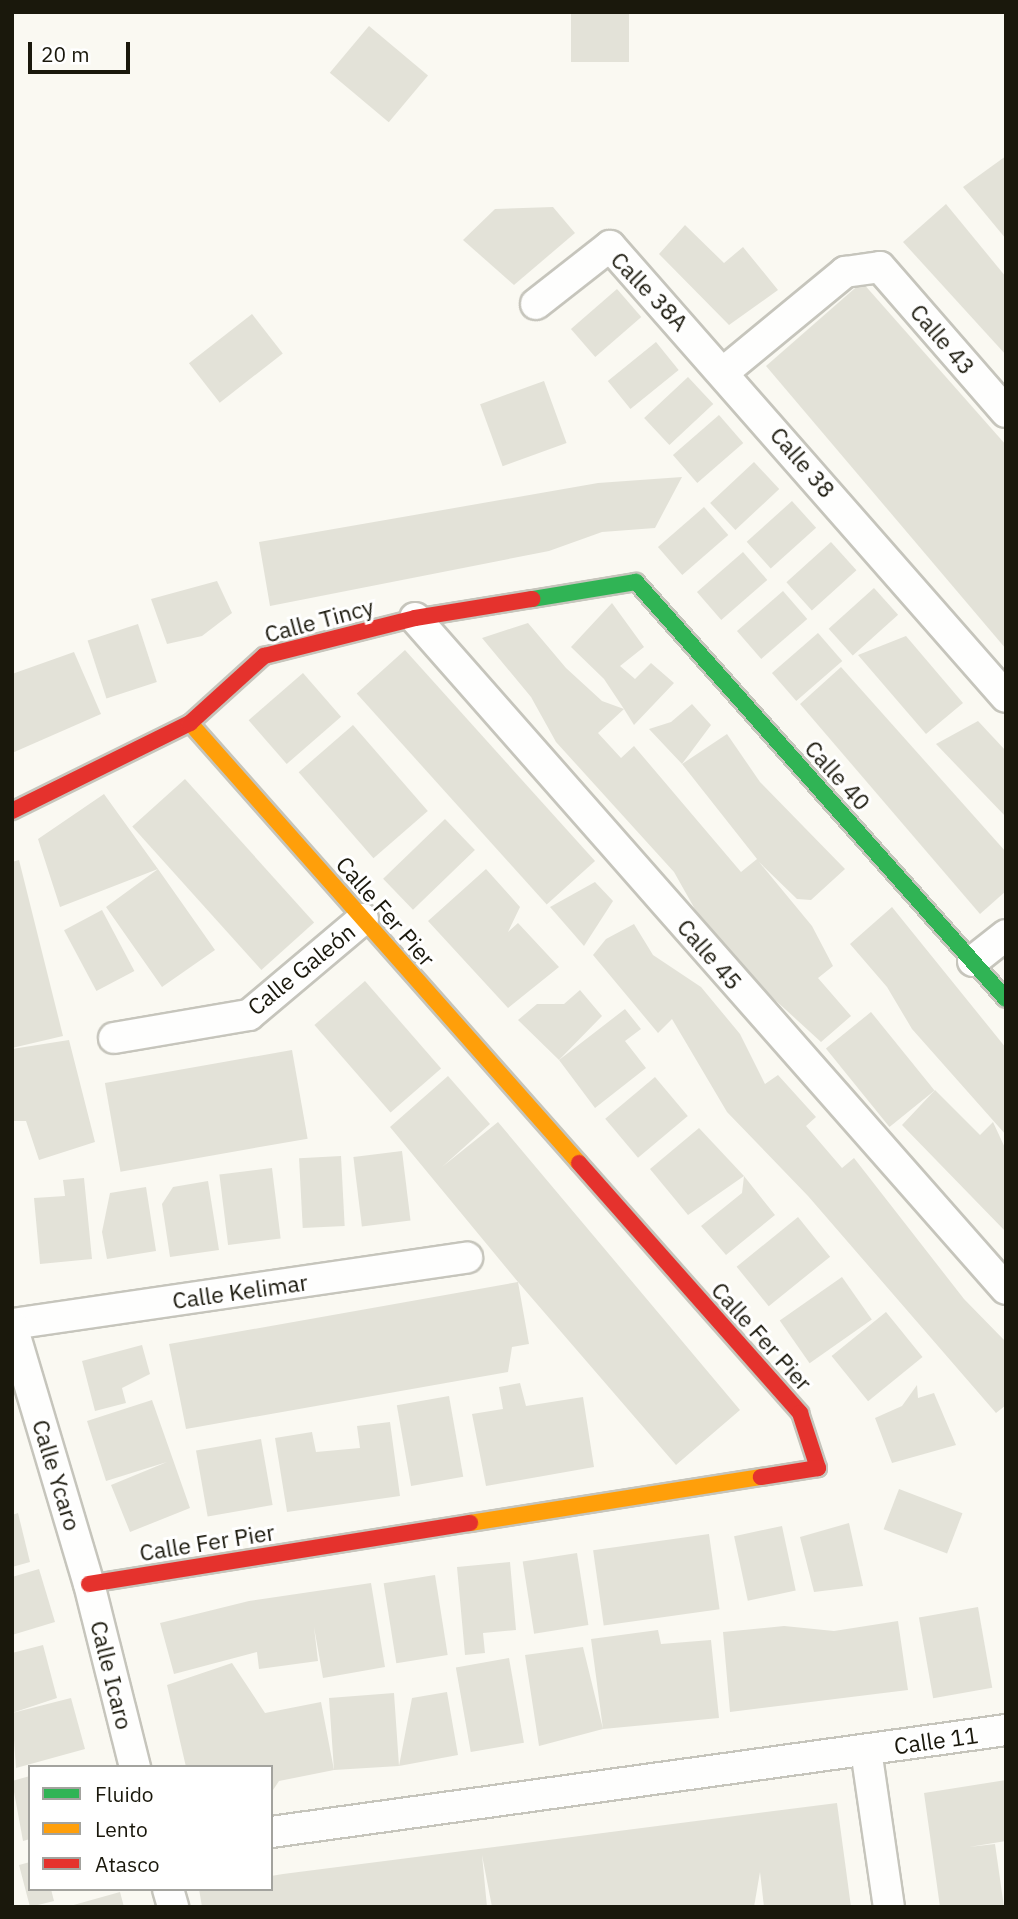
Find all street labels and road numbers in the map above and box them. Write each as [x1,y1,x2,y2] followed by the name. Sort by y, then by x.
[606,246,694,336] street label: Calle 38A
[905,298,981,380] street label: Calle 43
[765,421,841,503] street label: Calle 38
[261,592,377,648] street label: Calle Tincy
[799,734,877,816] street label: Calle 40
[331,850,441,972] street label: Calle Fer Pier
[672,913,748,995] street label: Calle 45
[242,917,360,1021] street label: Calle Galeón
[171,1268,309,1314] street label: Calle Kelimar
[706,1276,818,1396] street label: Calle Fer Pier
[27,1416,87,1534] street label: Calle Ycaro
[137,1518,277,1566] street label: Calle Fer Pier
[85,1618,139,1732] street label: Calle Icaro
[892,1720,980,1760] street label: Calle 11

